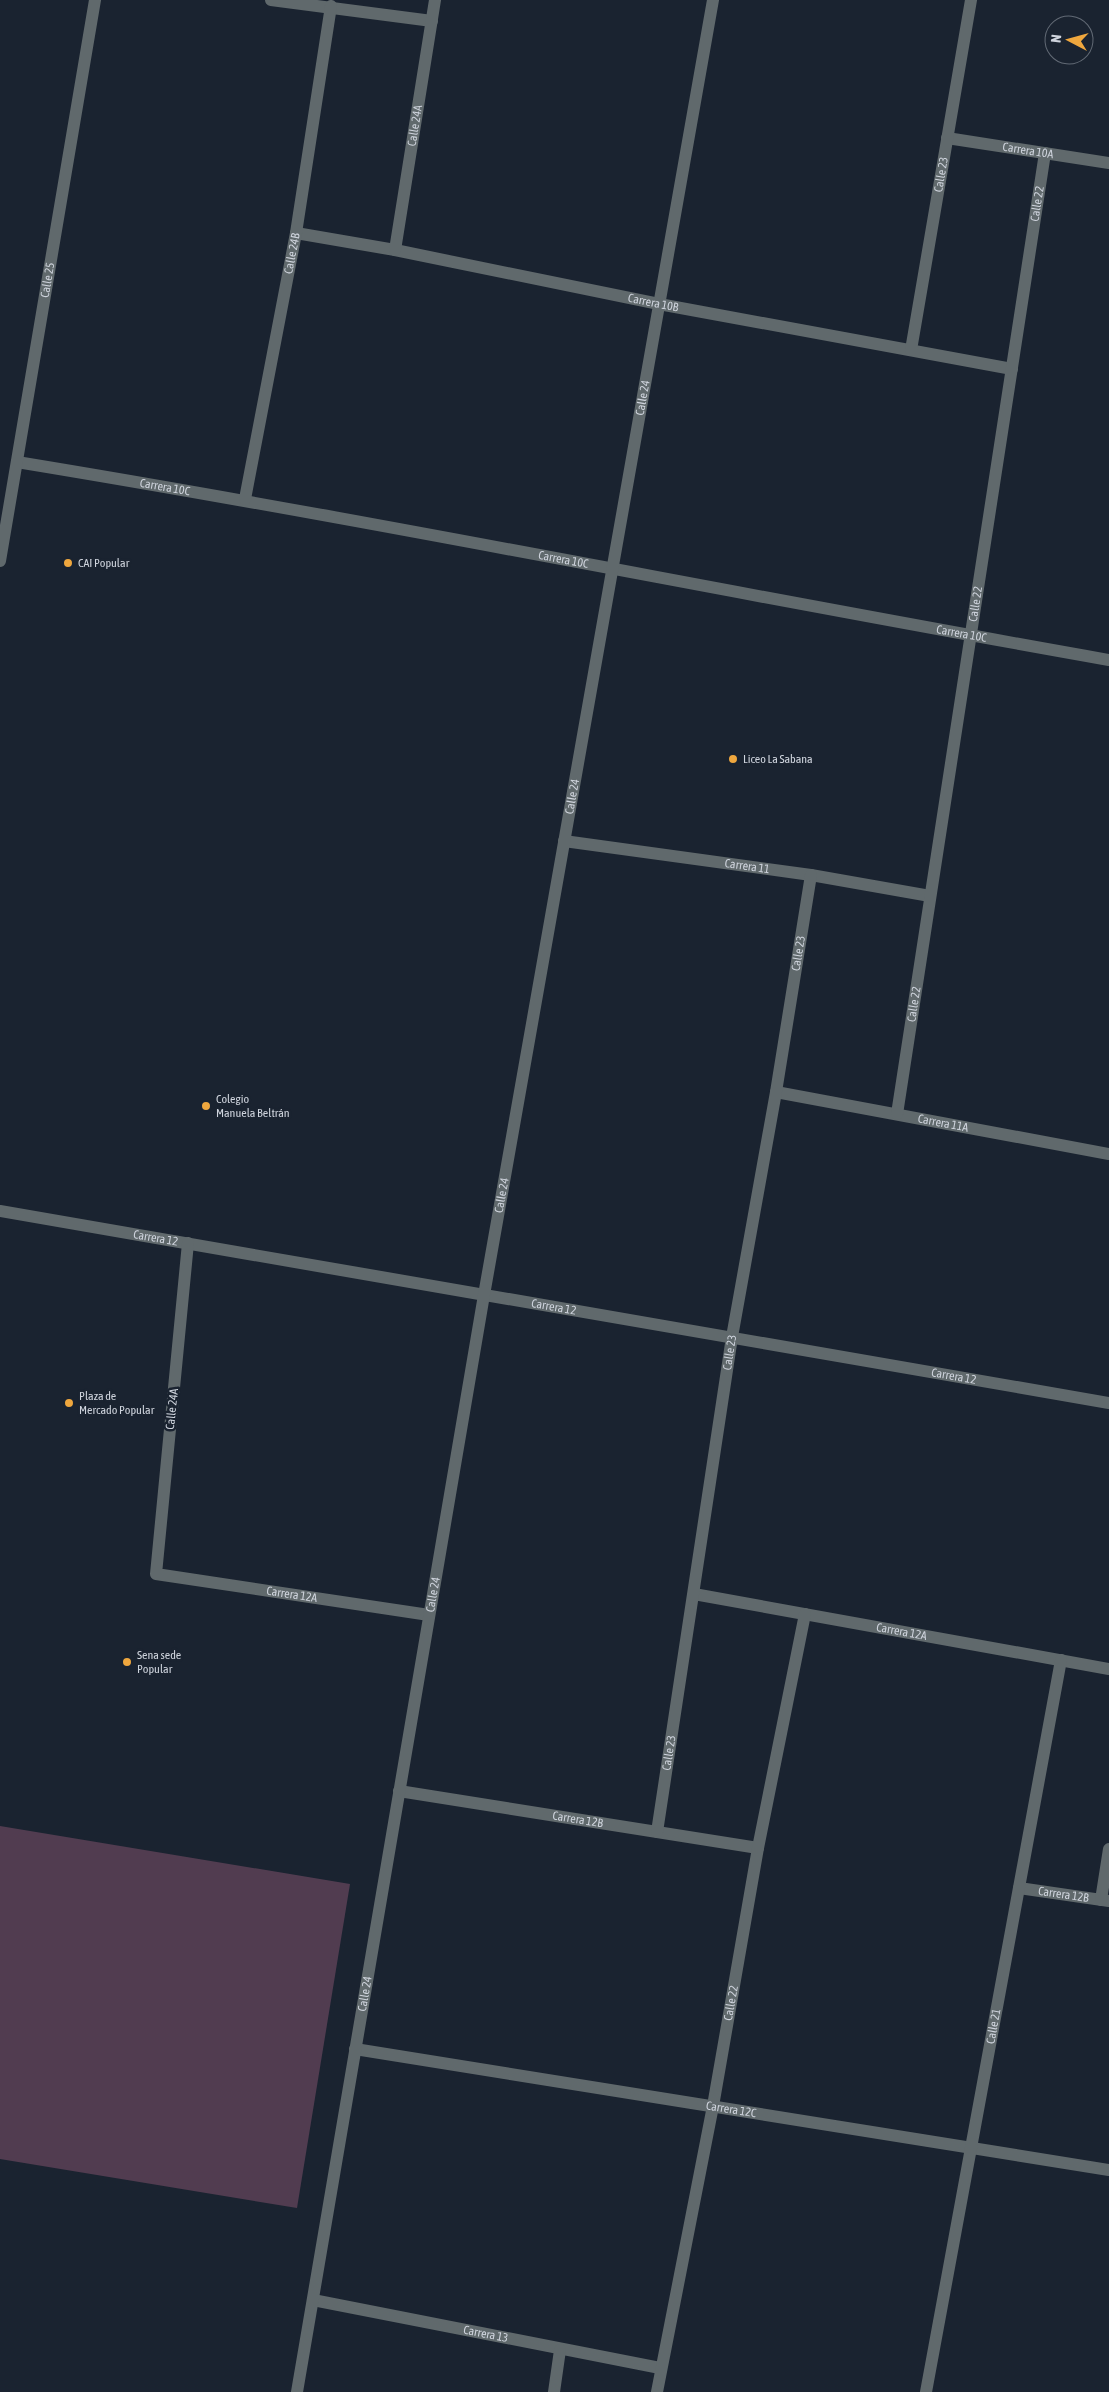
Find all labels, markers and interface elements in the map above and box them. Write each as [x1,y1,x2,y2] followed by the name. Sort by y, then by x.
[1044,15,1094,65] north arrow
[1048,34,1064,44] text: N
[405,104,425,147] street label: Calle 24A
[1002,140,1055,161] street label: Carrera 10A
[931,156,951,193] street label: Calle 23
[1028,185,1047,222] street label: Calle 22
[281,232,303,275] street label: Calle 24B
[38,261,57,299] street label: Calle 25
[627,291,680,314] street label: Carrera 10B
[633,379,653,417] street label: Calle 24
[139,476,192,498] street label: Carrera 10C
[537,548,590,571] street label: Carrera 10C
[78,556,130,570] place label: CAI Popular
[62,557,74,569] marker: CAI Popular
[966,585,985,623] street label: Calle 22
[935,622,988,645] street label: Carrera 10C
[743,752,813,766] place label: Liceo La Sabana
[727,753,739,765] marker: Liceo La Sabana
[562,777,582,815] street label: Calle 24
[724,856,771,876] street label: Carrera 11
[789,935,808,972] street label: Calle 23
[904,986,924,1023] street label: Calle 22
[216,1092,290,1120] place label: Colegio Manuela Beltrán
[200,1100,212,1112] marker: Colegio Manuela Beltrán
[917,1112,970,1135] street label: Carrera 11A
[492,1176,512,1214] street label: Calle 24
[132,1227,179,1249] street label: Carrera 12
[530,1296,577,1318] street label: Carrera 12
[720,1334,739,1371] street label: Calle 23
[930,1365,977,1387] street label: Carrera 12
[163,1388,181,1430] street label: Calle 24A
[79,1389,155,1417] place label: Plaza de Mercado Popular
[63,1397,75,1409] marker: Plaza de Mercado Popular
[423,1575,443,1613] street label: Calle 24
[266,1584,318,1605] street label: Carrera 12A
[875,1620,928,1643] street label: Carrera 12A
[137,1648,181,1676] place label: Sena sede Popular
[121,1656,133,1668] marker: Sena sede Popular
[659,1734,679,1772] street label: Calle 23
[551,1808,604,1830] street label: Carrera 12B
[1037,1884,1090,1905] street label: Carrera 12B
[355,1975,375,2012] street label: Calle 24
[721,1984,741,2022] street label: Calle 22
[983,2007,1004,2045] street label: Calle 21
[705,2098,758,2120] street label: Carrera 12C
[462,2323,509,2345] street label: Carrera 13

